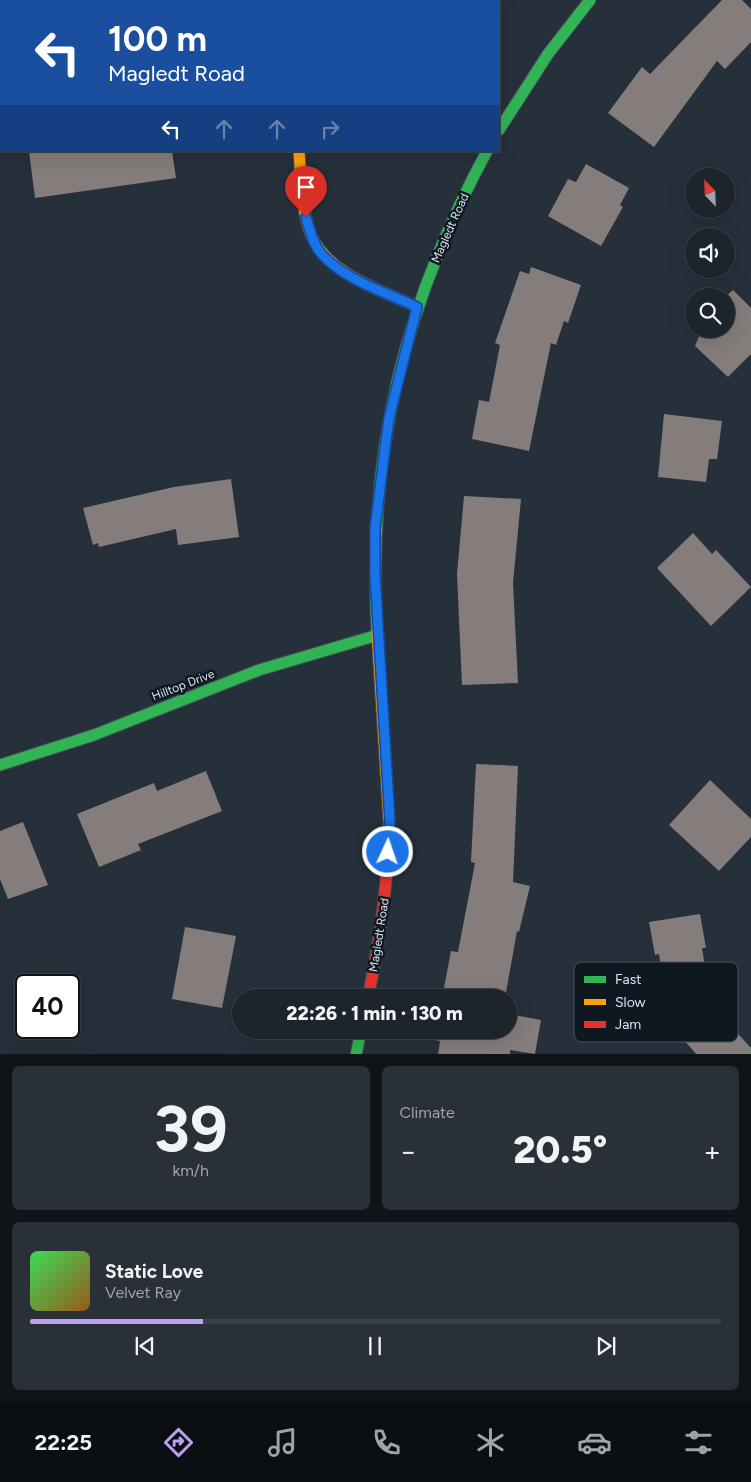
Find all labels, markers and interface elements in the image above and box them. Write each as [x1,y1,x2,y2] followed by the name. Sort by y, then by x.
[108,18,207,60] text: 100 m
[25,20,90,85] icon: left
[108,60,245,87] text: Magledt Road
[157,115,185,143] icon: left
[210,115,238,143] icon: ahead
[263,115,291,143] icon: ahead
[316,115,344,143] icon: right
[285,166,327,217] pin
[685,168,735,218] north arrow
[685,168,735,338] map controls
[292,173,320,201] icon: arrive
[428,191,472,265] street label: Magledt Road
[685,228,735,278] button: sound
[685,288,735,338] button: search
[150,666,217,703] street label: Hilltop Drive
[361,825,413,877] position arrow
[366,897,392,973] street label: Magledt Road
[574,962,738,1042] legend
[615,971,641,988] text: Fast
[15,974,80,1039] speed limit sign: 40
[615,994,646,1011] text: Slow
[286,1002,463,1025] text: 22:26 · 1 min · 130 m
[615,1016,641,1033] text: Jam
[154,1089,228,1167] text: 39
[400,1103,455,1122] text: Climate
[513,1127,607,1173] text: 20.5°
[400,1134,417,1168] text: −
[704,1134,721,1168] text: +
[172,1161,209,1180] text: km/h
[105,1260,203,1283] text: Static Love
[105,1283,181,1302] text: Velvet Ray
[131,1332,159,1360] icon: previous
[361,1332,389,1360] icon: pause
[592,1332,620,1360] icon: next
[161,1425,196,1460] icon: directions
[265,1425,300,1460] icon: music
[369,1425,404,1460] icon: phone
[473,1425,508,1460] icon: climate
[577,1425,612,1460] icon: car
[681,1425,716,1460] icon: filters
[35,1429,92,1456] text: 22:25

